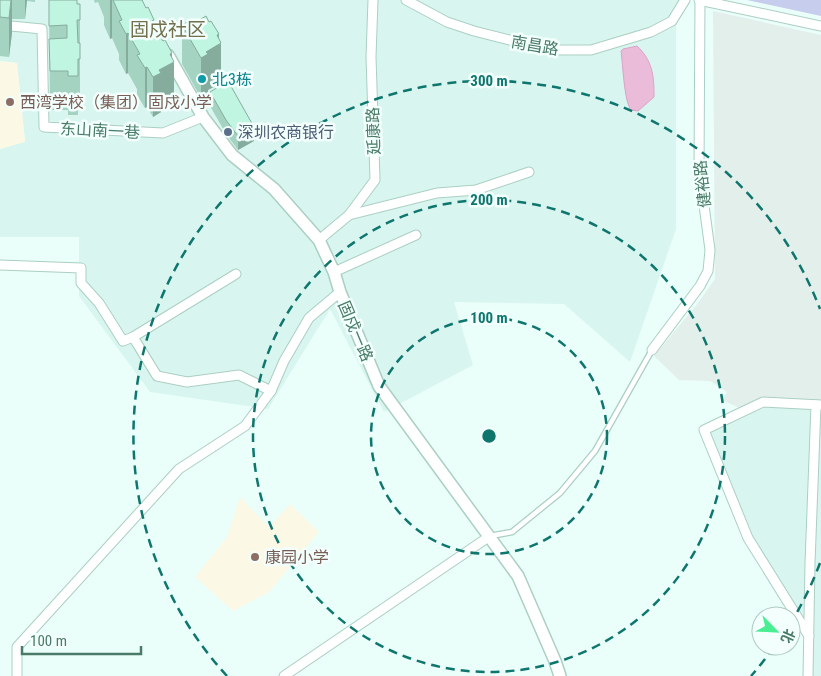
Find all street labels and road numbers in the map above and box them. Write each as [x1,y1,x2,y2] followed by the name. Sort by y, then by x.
[510,32,560,59] street label: 南昌路
[363,107,384,155] street label: 延康路
[60,119,140,142] street label: 东山南一巷
[691,159,714,209] street label: 健裕路
[334,298,377,364] street label: 固戍一路

